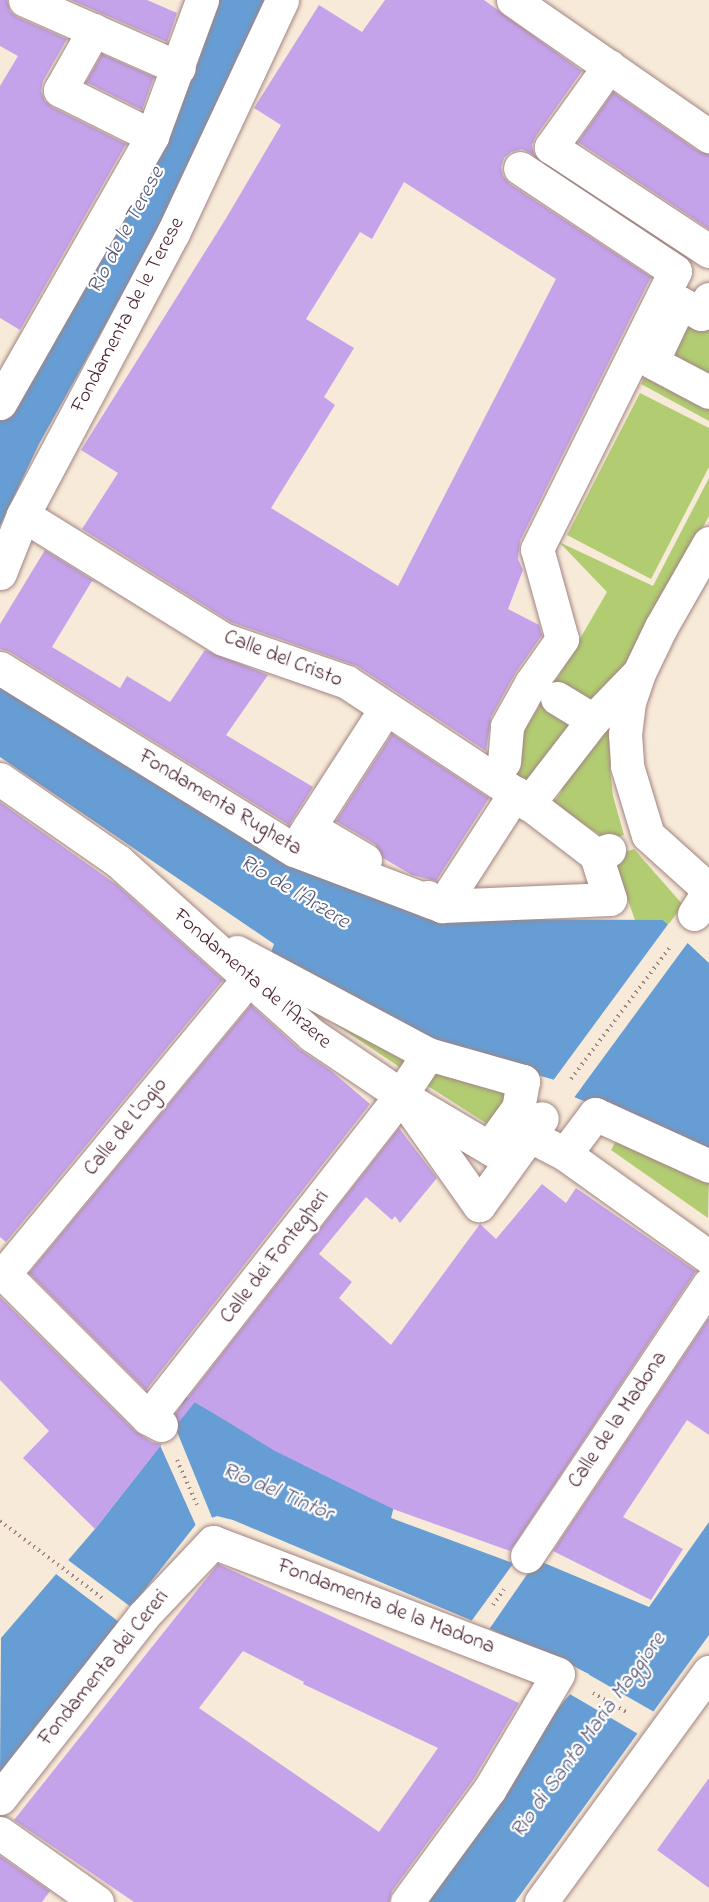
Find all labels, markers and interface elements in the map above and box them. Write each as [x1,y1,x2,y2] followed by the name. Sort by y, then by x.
[82,163,172,299] water label: Rio de le Terese
[66,213,190,417] street label: Fondamenta de le Terese
[220,625,346,693] street label: Calle del Cristo
[134,744,306,862] street label: Fondamenta Rugheta
[235,850,353,936] water label: Rio de l'Arzere
[168,903,336,1055] street label: Fondamenta de l'Arzere
[79,1073,173,1181] street label: Calle de L'Ogio
[215,1185,335,1329] street label: Calle dei Fontegheri
[563,1347,673,1493] street label: Calle de la Madona
[218,1458,336,1528] water label: Rio del Tintòr
[274,1554,498,1660] street label: Fondamenta de la Madona
[33,1585,175,1751] street label: Fondamenta dei Cereri
[506,1628,672,1844] water label: Rio di Santa Maria Maggiore

